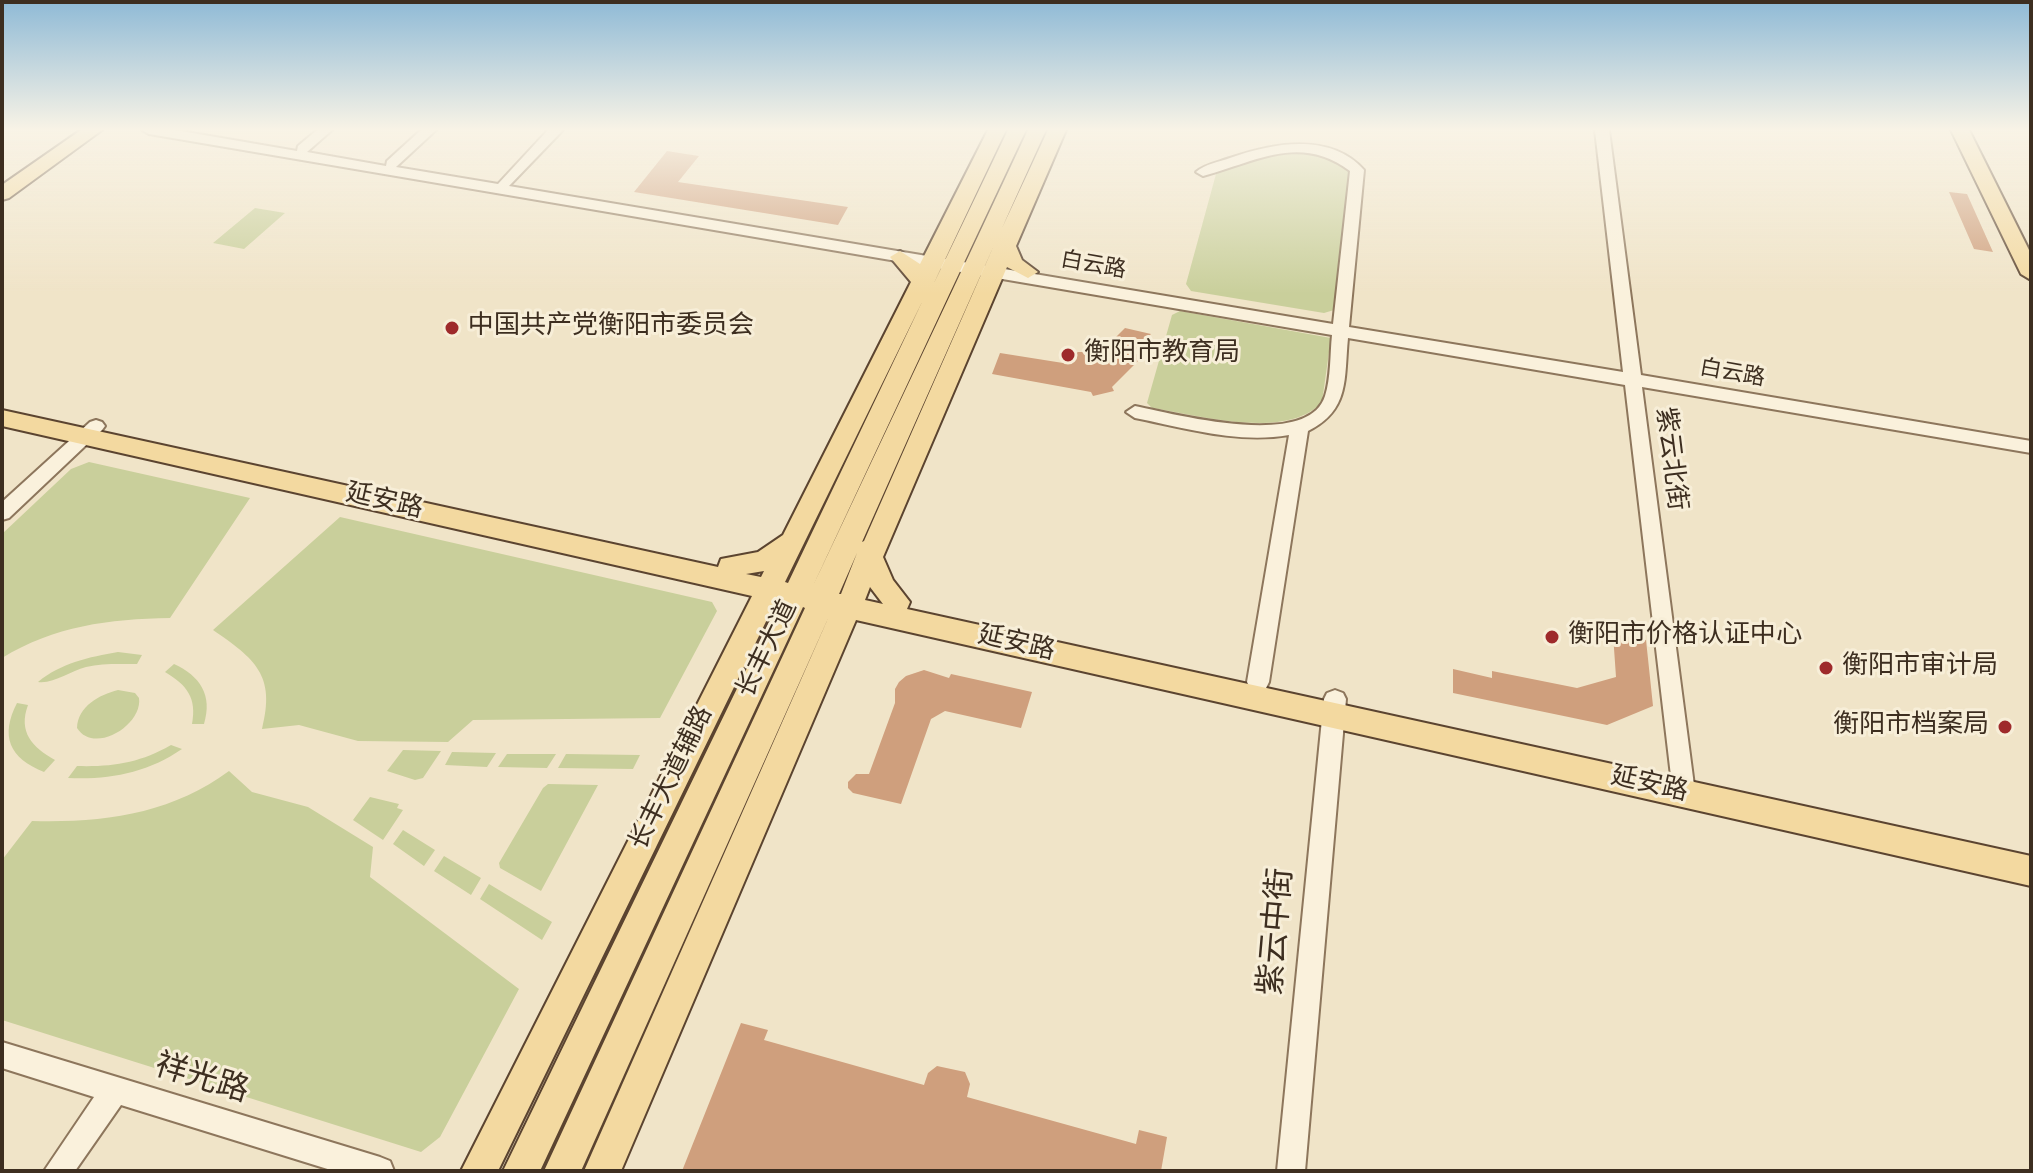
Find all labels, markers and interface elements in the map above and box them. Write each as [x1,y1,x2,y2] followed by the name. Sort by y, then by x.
[1058,248,1128,286] street label: 白云路
[468,312,754,344] place label: 中国共产党衡阳市委员会
[443,319,461,337] marker: 中国共产党衡阳市委员会
[1084,339,1240,371] place label: 衡阳市教育局
[1059,346,1077,364] marker: 衡阳市教育局
[1697,356,1767,394] street label: 白云路
[1647,405,1691,513] street label: 紫云北街
[342,479,426,527] street label: 延安路
[732,596,806,704] street label: 长丰大道
[974,621,1058,669] street label: 延安路
[1568,621,1802,653] place label: 衡阳市价格认证中心
[1543,628,1561,646] marker: 衡阳市价格认证中心
[1842,652,1998,684] place label: 衡阳市审计局
[1817,659,1835,677] marker: 衡阳市审计局
[625,702,721,856] street label: 长丰大道辅路
[1833,711,1989,743] place label: 衡阳市档案局
[1996,718,2014,736] marker: 衡阳市档案局
[1607,762,1691,810] street label: 延安路
[1254,867,1304,997] street label: 紫云中街
[149,1049,253,1113] street label: 祥光路

